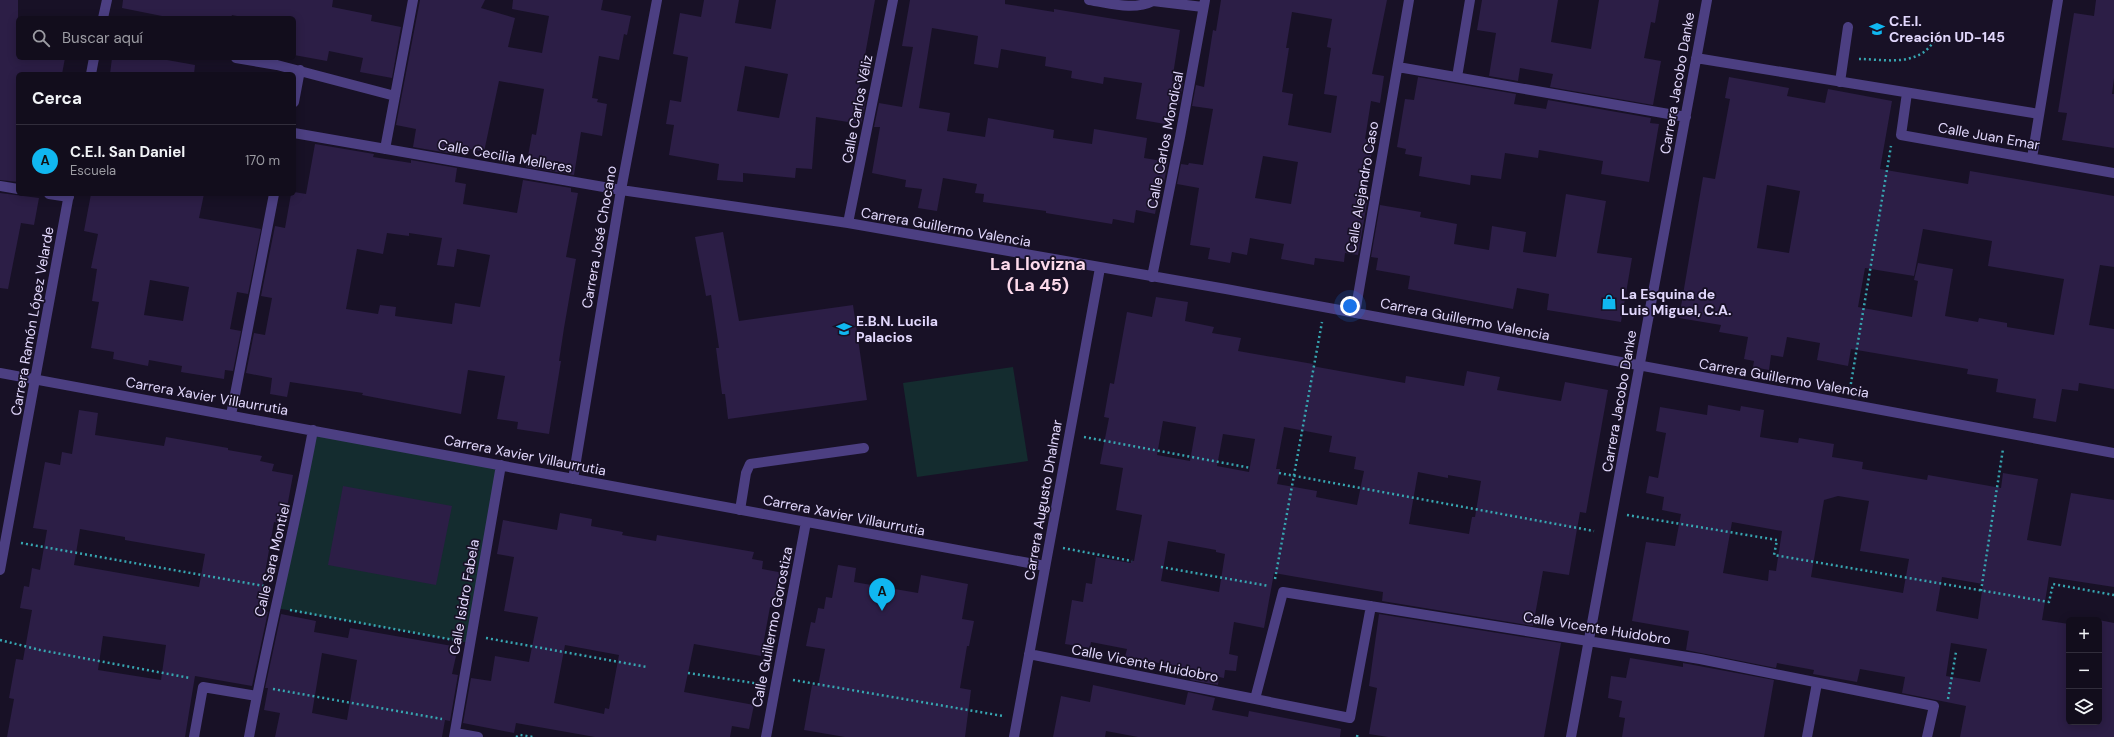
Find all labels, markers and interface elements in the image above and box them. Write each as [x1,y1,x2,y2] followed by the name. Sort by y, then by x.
[1656,11,1698,155] street label: Carrera Jacobo Danke
[1889,12,2005,46] place label: C.E.I. Creación UD-145
[16,16,296,60] search box
[1868,20,1886,38] school or university icon: C.E.I. Creación UD-145
[30,27,52,49] icon: search
[62,28,143,48] text: Buscar aquí
[838,53,876,165] street label: Calle Carlos Véliz
[1143,70,1187,210] street label: Calle Carlos Mondical
[32,87,82,109] text: Cerca
[1937,118,2041,154] street label: Calle Juan Emar
[1342,120,1382,254] street label: Calle Alejandro Caso
[436,135,574,177] street label: Calle Cecilia Melleres
[70,142,185,162] text: C.E.I. San Daniel
[40,152,50,169] text: A
[245,152,280,169] text: 170 m
[70,162,116,179] text: Escuela
[578,164,620,310] street label: Carrera José Chocano
[860,203,1032,251] street label: Carrera Guillermo Valencia
[7,225,57,417] street label: Carrera Ramón López Velarde
[990,252,1086,297] district label: La Llovizna (La 45)
[1621,285,1731,319] place label: La Esquina de Luis Miguel, C.A.
[1600,293,1618,311] shop icon: La Esquina de Luis Miguel, C.A.
[1379,294,1551,344] street label: Carrera Guillermo Valencia
[1340,296,1360,316] your location
[856,312,938,346] place label: E.B.N. Lucila Palacios
[835,320,853,338] school or university icon: E.B.N. Lucila Palacios
[1598,329,1640,473] street label: Carrera Jacobo Danke
[1698,354,1870,402] street label: Carrera Guillermo Valencia
[124,373,290,419] street label: Carrera Xavier Villaurrutia
[1020,418,1066,582] street label: Carrera Augusto Dhalmar
[442,430,608,480] street label: Carrera Xavier Villaurrutia
[761,490,927,540] street label: Carrera Xavier Villaurrutia
[250,502,294,618] street label: Calle Sara Montiel
[445,538,483,656] street label: Calle Isidro Fabela
[748,545,796,709] street label: Calle Guillermo Gorostiza
[869,578,895,611] pin: A
[1522,607,1672,649] street label: Calle Vicente Huidobro
[2066,617,2102,725] map controls
[2066,617,2102,653] button: +
[1070,640,1220,686] street label: Calle Vicente Huidobro
[2066,653,2102,689] button: −
[2066,689,2102,725] button: layers

